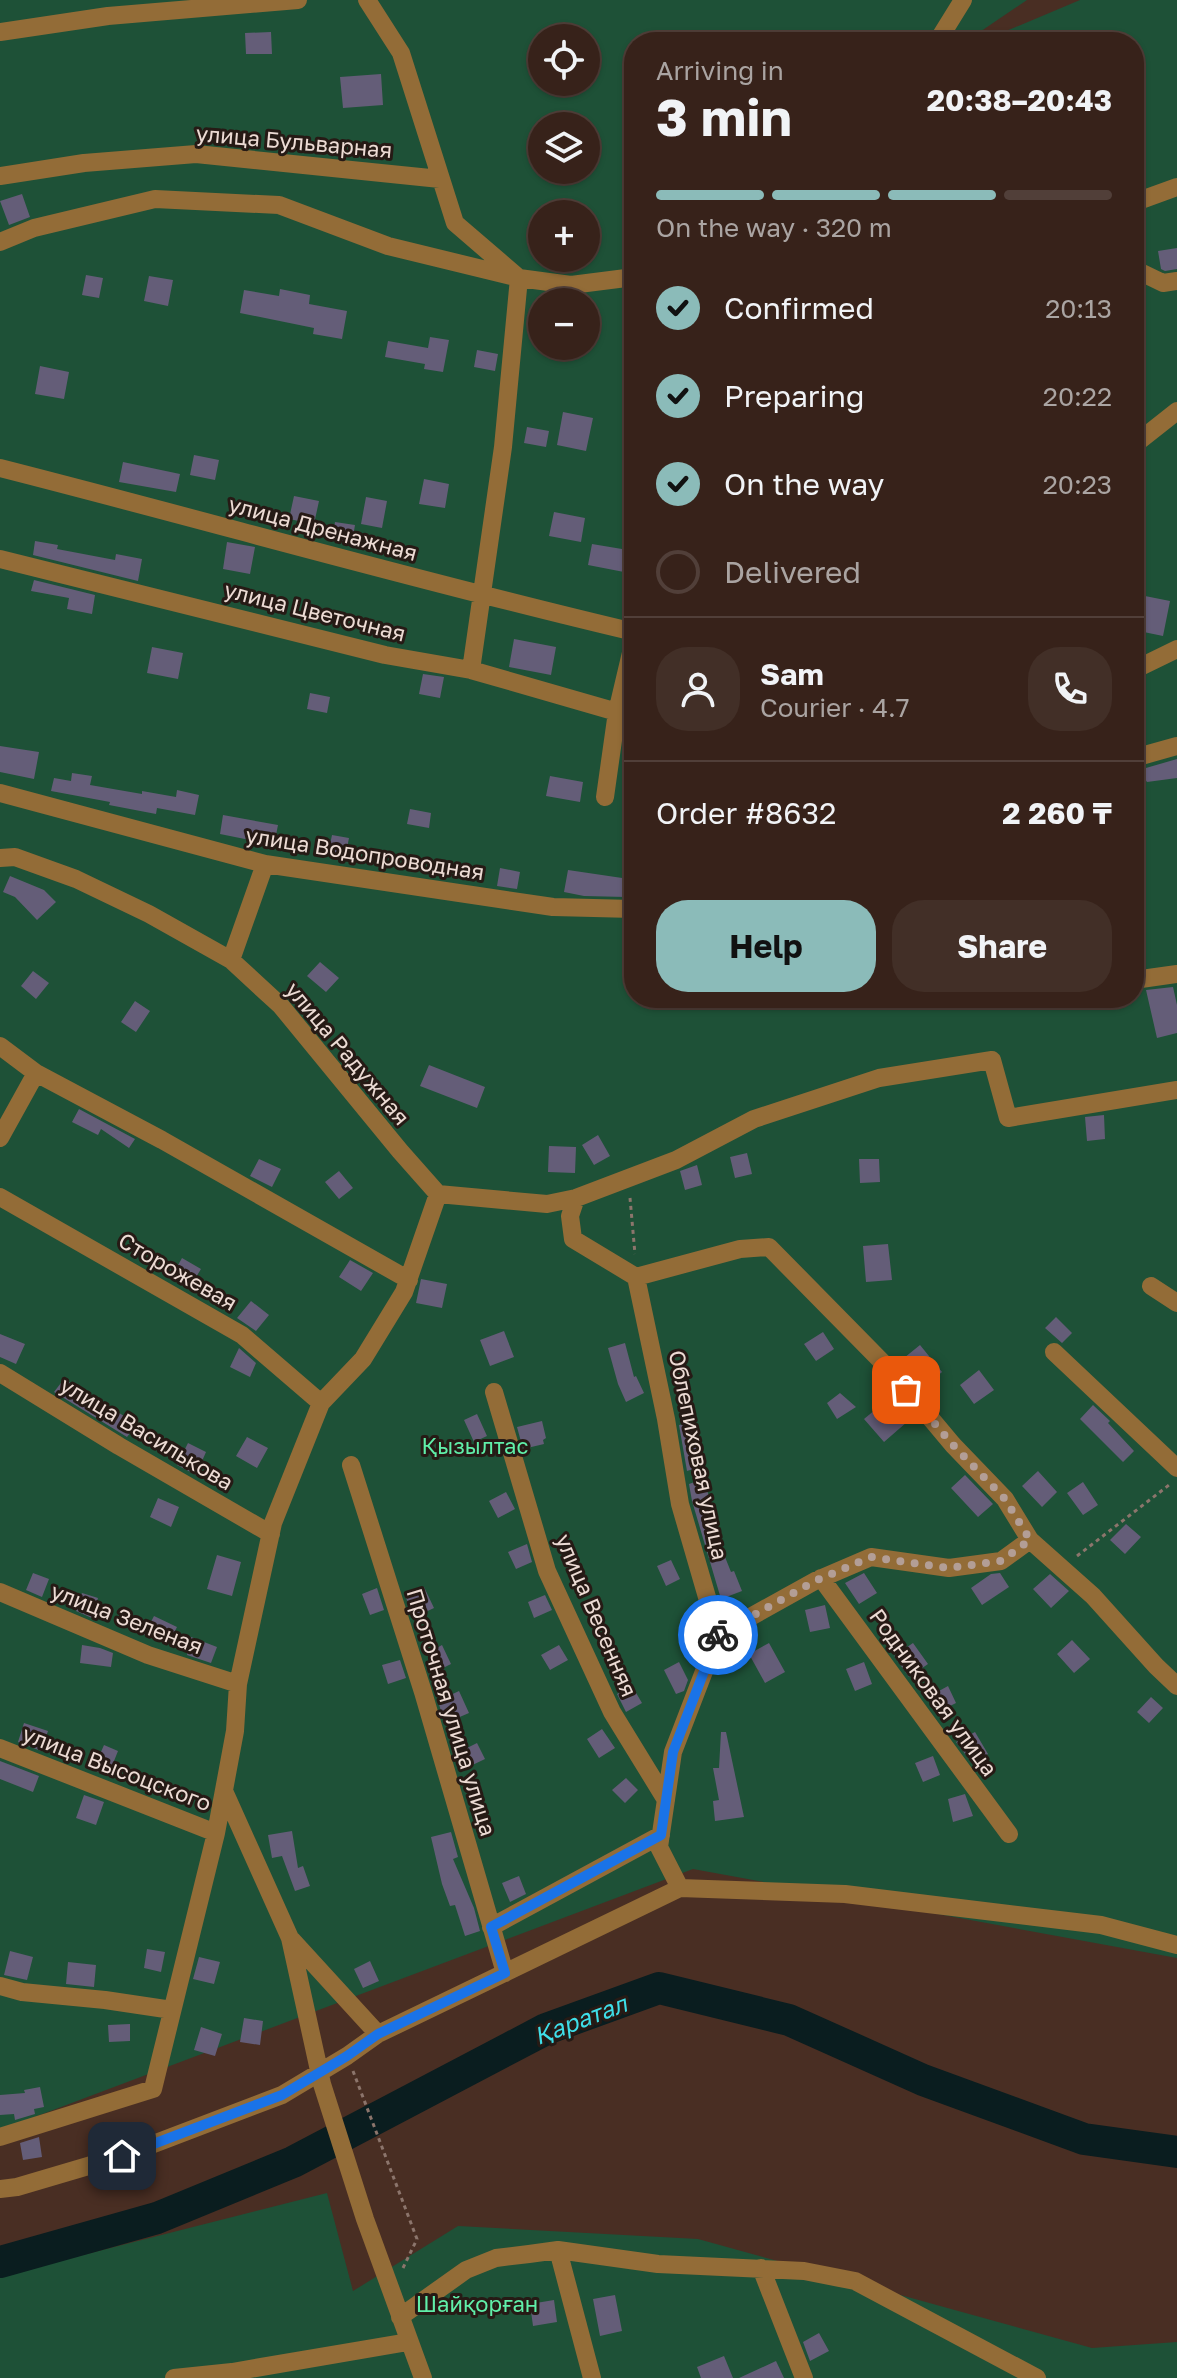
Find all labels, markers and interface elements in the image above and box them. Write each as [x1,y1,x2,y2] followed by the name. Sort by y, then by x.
[528,24,600,360] map controls
[528,24,600,96] button: locate
[656,55,784,86] text: Arriving in
[927,82,1112,118] text: 20:38–20:43
[656,85,792,147] text: 3 min
[528,112,600,184] button: layers
[195,119,393,163] street label: улица Бульварная
[528,200,600,272] button: +
[656,212,892,243] text: On the way · 320 m
[656,286,700,330] icon: check
[528,288,600,360] button: −
[724,290,874,326] text: Confirmed
[1045,293,1112,324] text: 20:13
[656,374,700,418] icon: check
[724,378,865,414] text: Preparing
[1043,381,1112,412] text: 20:22
[656,462,700,506] icon: check
[724,466,884,502] text: On the way
[1043,469,1112,500] text: 20:23
[226,490,420,566] street label: улица Дренажная
[724,554,861,590] text: Delivered
[221,575,409,647] street label: улица Цветочная
[656,647,740,731] button: person
[1028,647,1112,731] button: phone
[760,656,824,692] text: Sam
[760,692,910,723] text: Courier · 4.7
[656,795,836,831] text: Order #8632
[1002,795,1112,831] text: 2 260 ₸
[244,821,486,885] street label: улица Водопроводная
[656,900,876,992] button: Help
[892,900,1112,992] button: Share
[280,976,416,1130] street label: улица Радужная
[114,1226,242,1316] street label: Сторожевая
[664,1348,734,1562] street label: Облепиховая улица
[872,1356,940,1424] pin
[884,1368,928,1412] icon: bag
[56,1371,238,1495] street label: улица Василькова
[421,1432,529,1459] park label: Қызылтас
[551,1530,643,1700] street label: улица Весенняя
[47,1577,207,1659] street label: улица Зеленая
[401,1585,503,1839] street label: Проточная улица улица
[678,1595,758,1675] courier
[864,1603,1004,1781] street label: Родниковая улица
[696,1613,740,1657] icon: bike
[19,1720,215,1816] street label: улица Высоцского
[529,1987,633,2050] water label: Қаратал
[88,2122,156,2190] pin
[100,2134,144,2178] icon: home
[416,2290,538,2317] park label: Шайқорған

